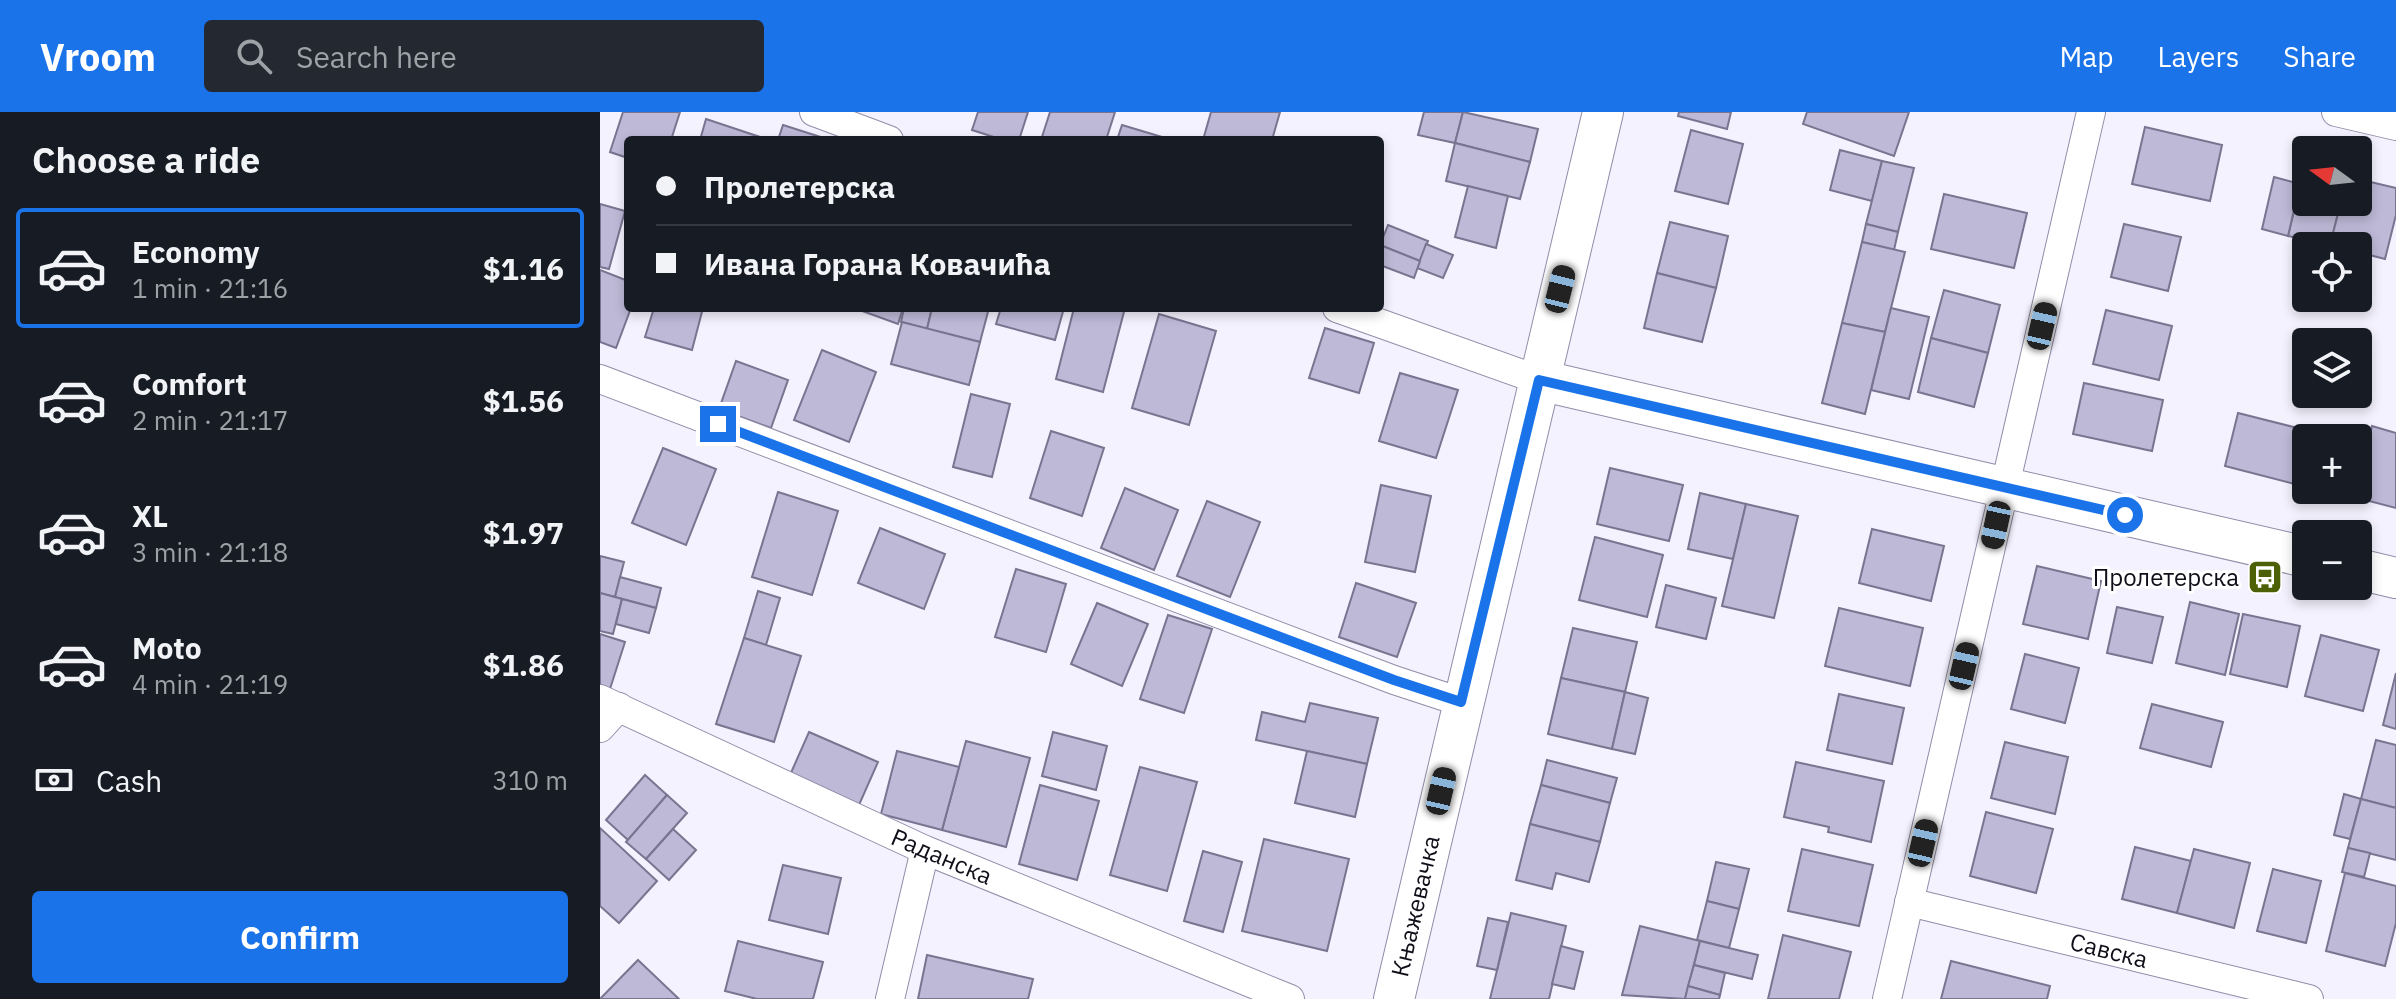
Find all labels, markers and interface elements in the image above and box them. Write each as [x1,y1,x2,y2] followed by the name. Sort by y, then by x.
[204,20,764,92] search box
[40,32,156,81] text: Vroom
[232,34,276,78] icon: search
[296,37,457,76] text: Search here
[2059,38,2113,75] text: Map
[2157,38,2239,75] text: Layers
[2283,38,2356,75] text: Share
[32,136,260,183] text: Choose a ride
[2292,136,2372,216] north arrow
[2292,136,2372,600] map controls
[704,167,895,206] text: Пролетерска
[36,232,108,304] icon: car
[132,232,260,271] text: Economy
[2292,232,2372,312] button: locate
[704,244,1051,283] text: Ивана Горана Ковачића
[483,249,564,288] text: $1.16
[1543,263,1577,315] car
[132,271,288,305] text: 1 min · 21:16
[2025,300,2059,352] car
[2292,328,2372,408] button: layers
[36,364,108,436] icon: car
[132,364,247,403] text: Comfort
[483,381,564,420] text: $1.56
[132,403,288,437] text: 2 min · 21:17
[700,406,736,442] route end
[2292,424,2372,504] button: +
[36,496,108,568] icon: car
[132,496,168,535] text: XL
[2107,497,2143,533] route start
[1979,499,2013,551] car
[483,513,564,552] text: $1.97
[2292,520,2372,600] button: −
[132,535,288,569] text: 3 min · 21:18
[2246,558,2284,596] bus stop icon: Пролетерска
[2093,561,2239,593] place label: Пролетерска
[36,628,108,700] icon: car
[132,628,202,667] text: Moto
[1947,640,1981,692] car
[483,645,564,684] text: $1.86
[132,667,288,701] text: 4 min · 21:19
[32,758,76,802] icon: cash
[96,761,162,800] text: Cash
[492,763,568,797] text: 310 m
[1424,765,1458,817] car
[1906,817,1940,869] car
[887,820,998,892] street label: Раданска
[1383,832,1447,980] street label: Књажевачка
[32,891,568,983] button: Confirm
[2067,925,2151,975] street label: Савска

